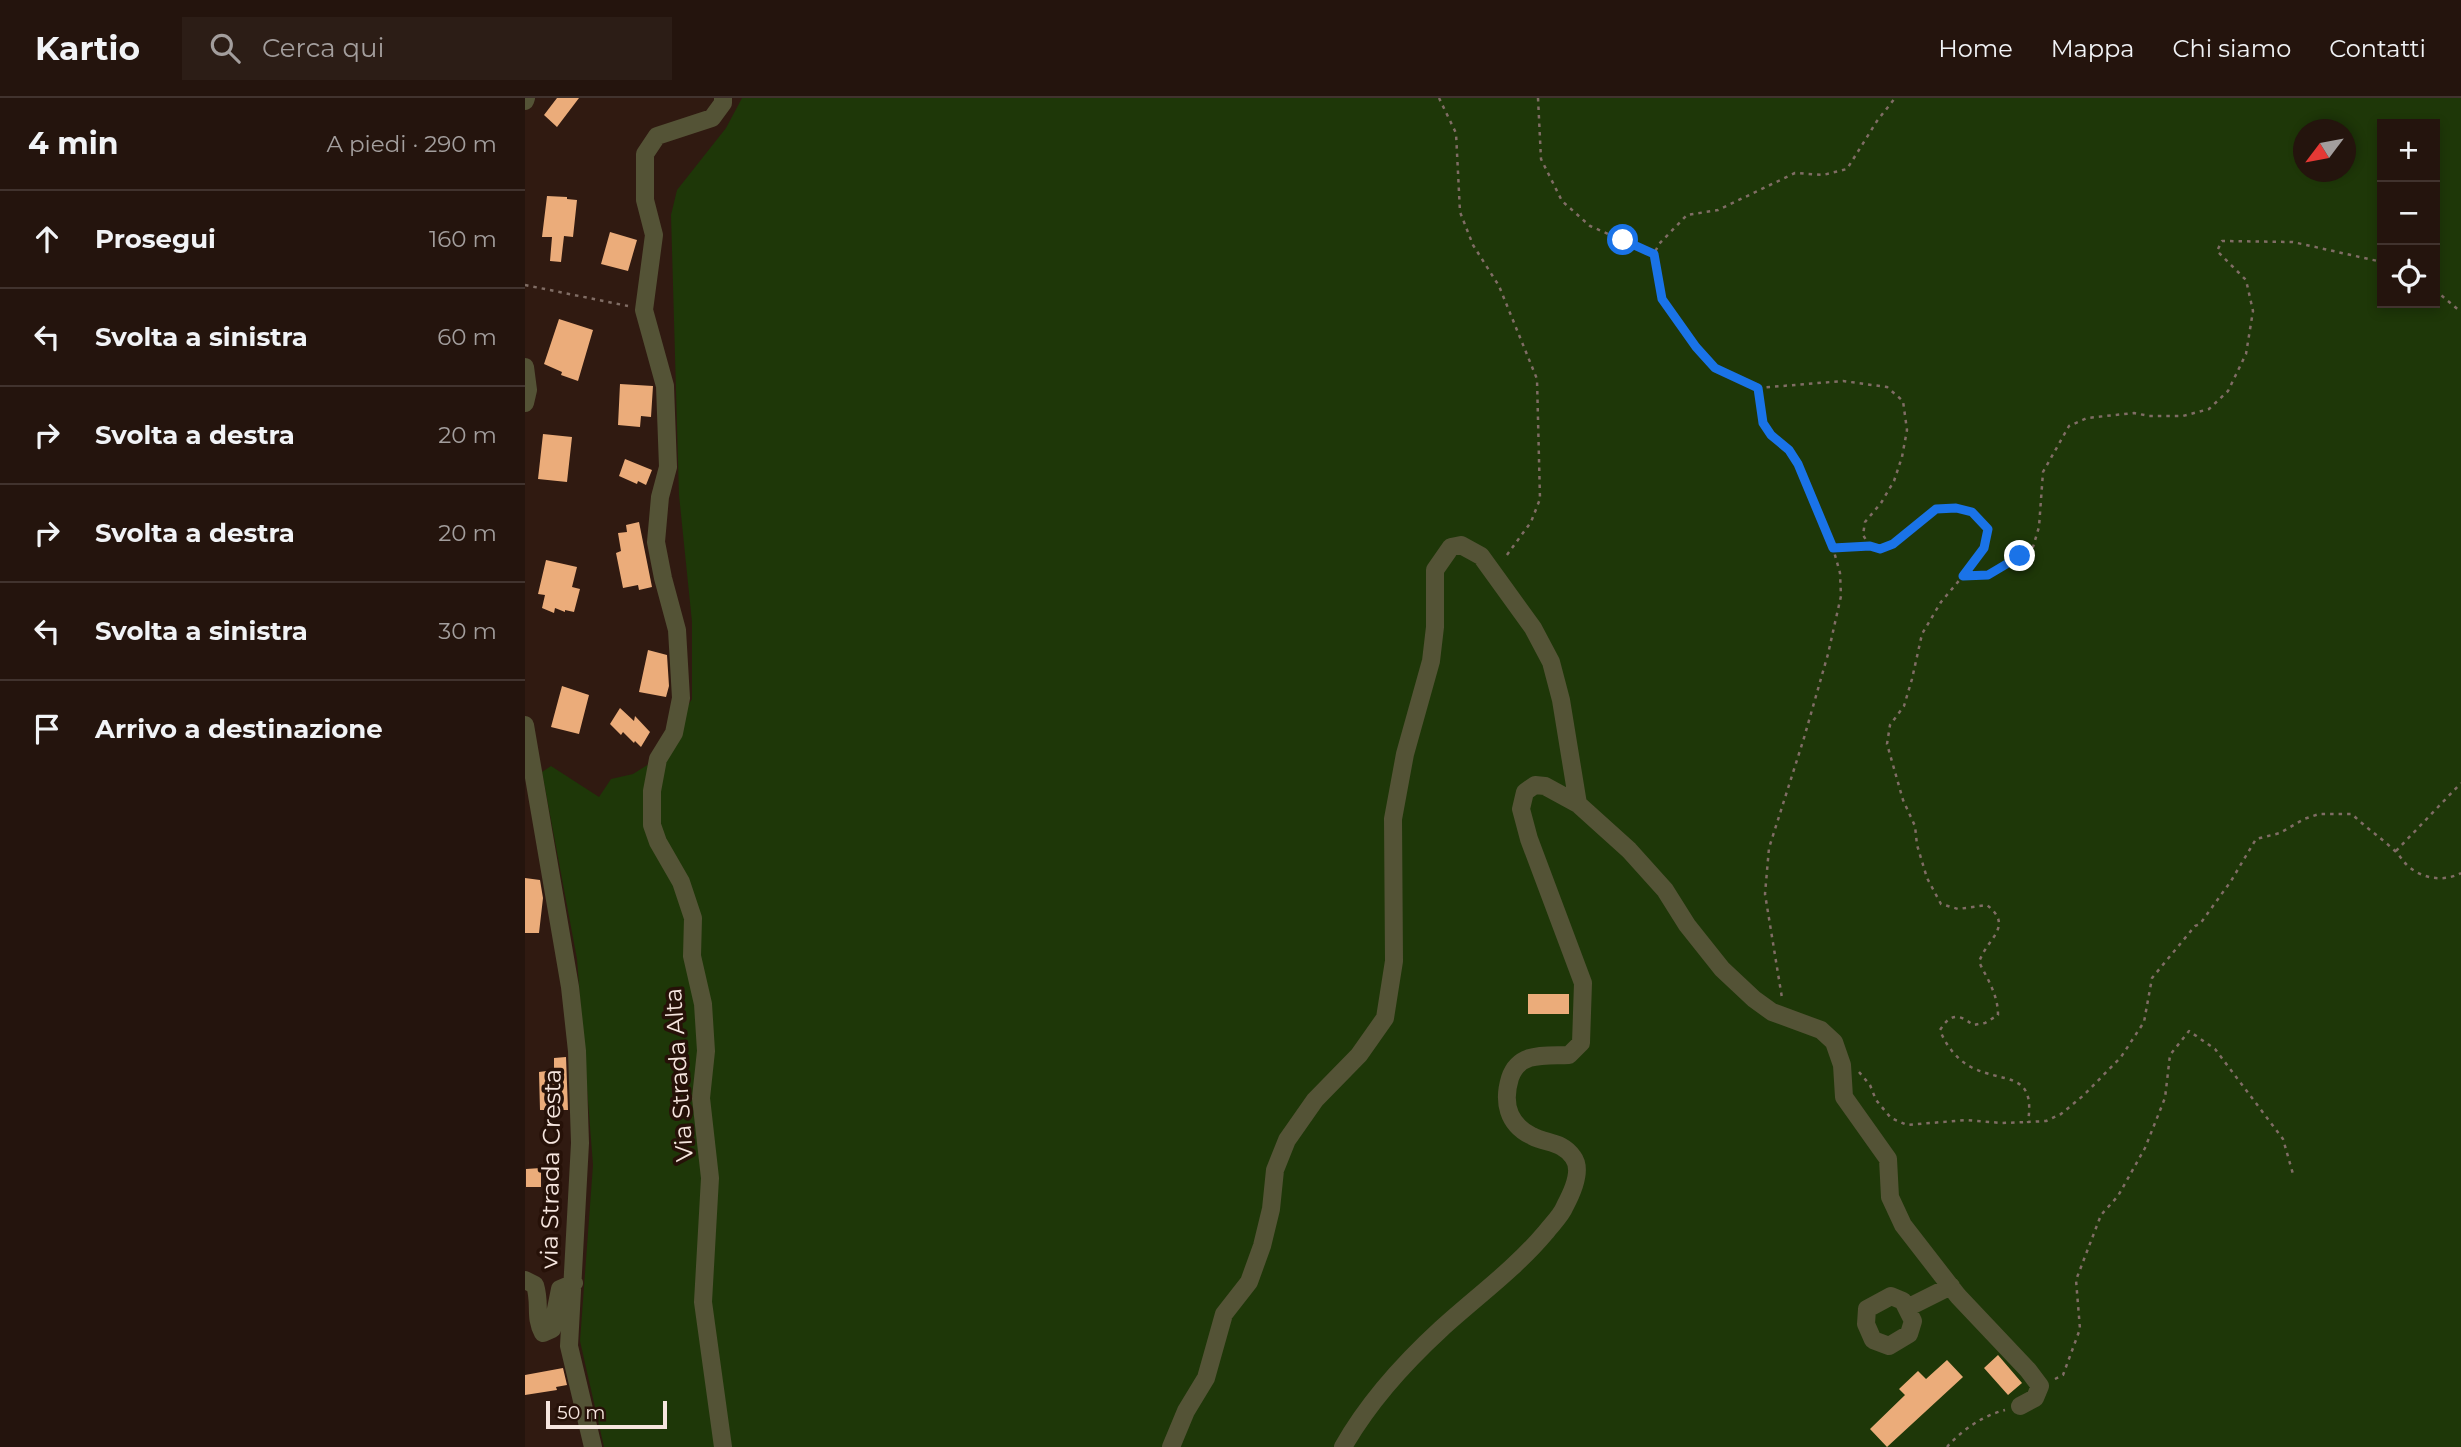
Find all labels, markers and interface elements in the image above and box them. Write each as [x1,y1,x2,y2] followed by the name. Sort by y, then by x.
[182,17,672,80] search box
[35,28,140,68] text: Kartio
[206,29,244,67] icon: search
[262,32,385,64] text: Cerca qui
[1938,34,2013,63] text: Home
[2051,34,2134,63] text: Mappa
[2172,34,2291,63] text: Chi siamo
[2329,34,2426,63] text: Contatti
[2293,119,2356,182] north arrow
[2377,119,2440,308] map controls
[2377,119,2440,182] button: +
[28,125,118,162] text: 4 min
[326,130,497,158] text: A piedi · 290 m
[2377,182,2440,245] button: −
[28,220,66,258] icon: ahead
[95,223,216,255] text: Prosegui
[1607,224,1638,255] route start
[429,225,497,253] text: 160 m
[2377,245,2440,308] button: locate
[28,318,66,356] icon: left
[95,321,308,353] text: Svolta a sinistra
[437,323,497,351] text: 60 m
[28,416,66,454] icon: right
[95,419,295,451] text: Svolta a destra
[438,421,497,449] text: 20 m
[28,514,66,552] icon: right
[95,517,295,549] text: Svolta a destra
[438,519,497,547] text: 20 m
[2004,540,2035,571] route end
[28,612,66,650] icon: left
[95,615,308,647] text: Svolta a sinistra
[438,617,497,645] text: 30 m
[28,710,66,748] icon: arrive
[95,713,383,745] text: Arrivo a destinazione
[658,987,699,1163] street label: Via Strada Alta
[534,1069,567,1269] street label: via Strada Cresta
[546,1398,667,1430] scale bar
[557,1401,605,1424] text: 50 m

